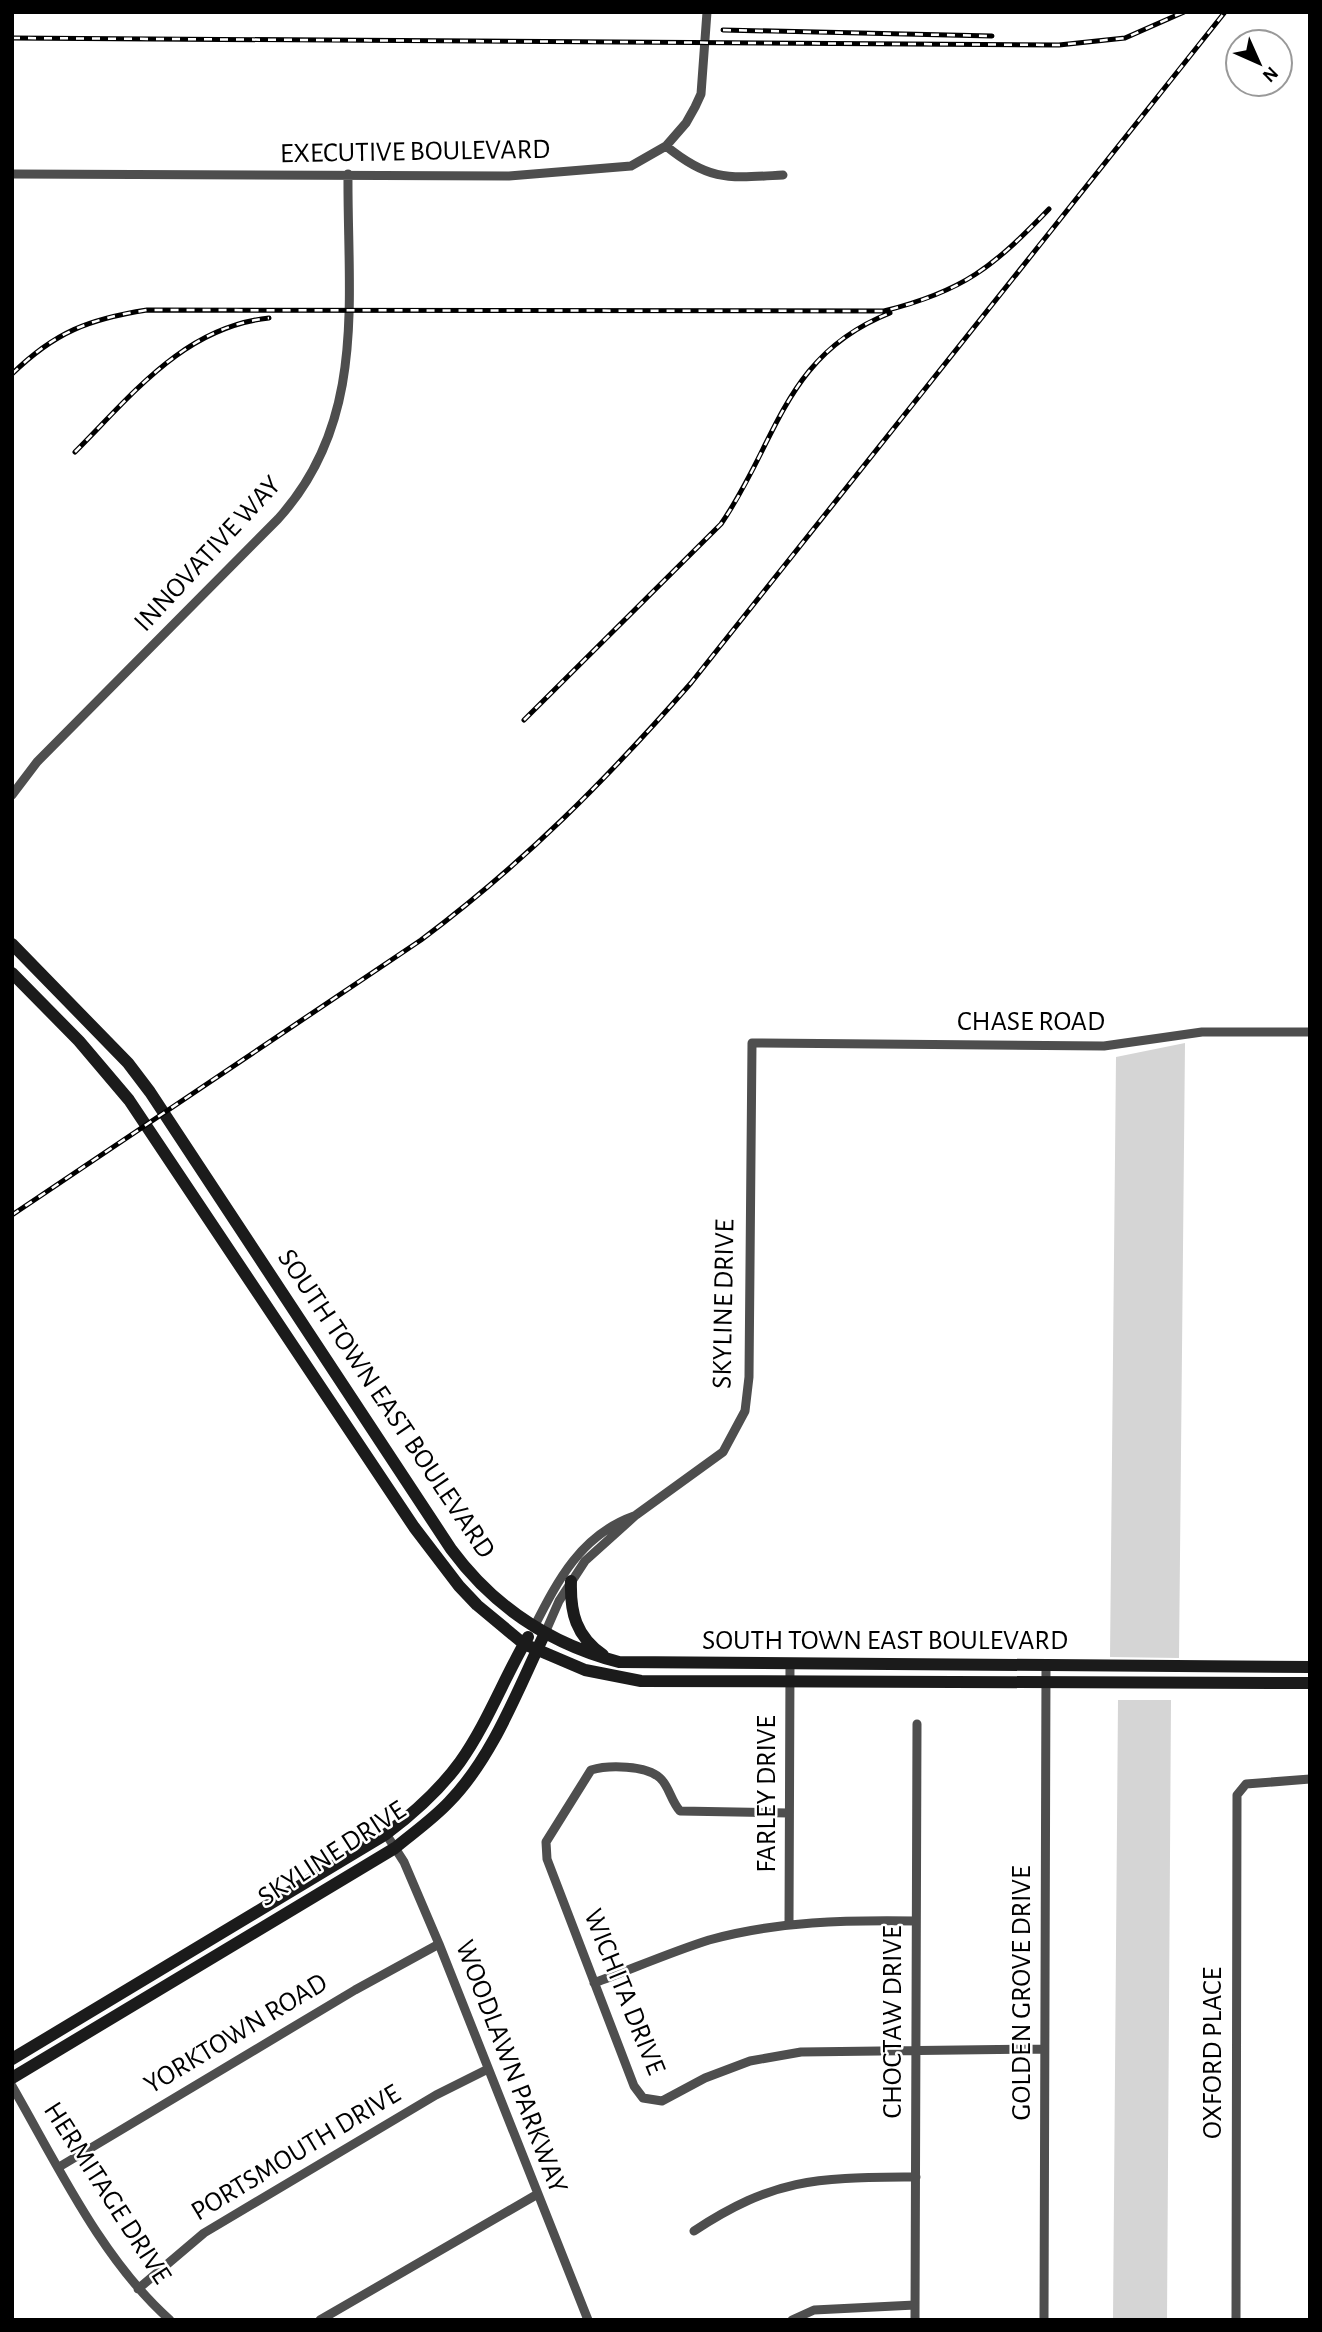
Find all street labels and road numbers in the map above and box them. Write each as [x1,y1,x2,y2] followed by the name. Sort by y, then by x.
[280,136,550,168] street label: EXECUTIVE BOULEVARD
[129,471,287,637] street label: INNOVATIVE WAY
[957,1008,1105,1036] street label: CHASE ROAD
[709,1219,739,1389] street label: SKYLINE DRIVE
[272,1244,500,1564] street label: SOUTH TOWN EAST BOULEVARD
[702,1627,1068,1655] street label: SOUTH TOWN EAST BOULEVARD
[753,1715,781,1873] street label: FARLEY DRIVE
[253,1796,411,1912] street label: SKYLINE DRIVE
[1008,1866,1036,2120] street label: GOLDEN GROVE DRIVE
[578,1905,670,2079] street label: WICHITA DRIVE
[879,1926,907,2118] street label: CHOCTAW DRIVE
[450,1937,572,2197] street label: WOODLAWN PARKWAY
[1199,1967,1227,2139] street label: OXFORD PLACE
[140,1969,332,2099] street label: YORKTOWN ROAD
[187,2080,405,2226] street label: PORTSMOUTH DRIVE
[38,2097,176,2289] street label: HERMITAGE DRIVE

